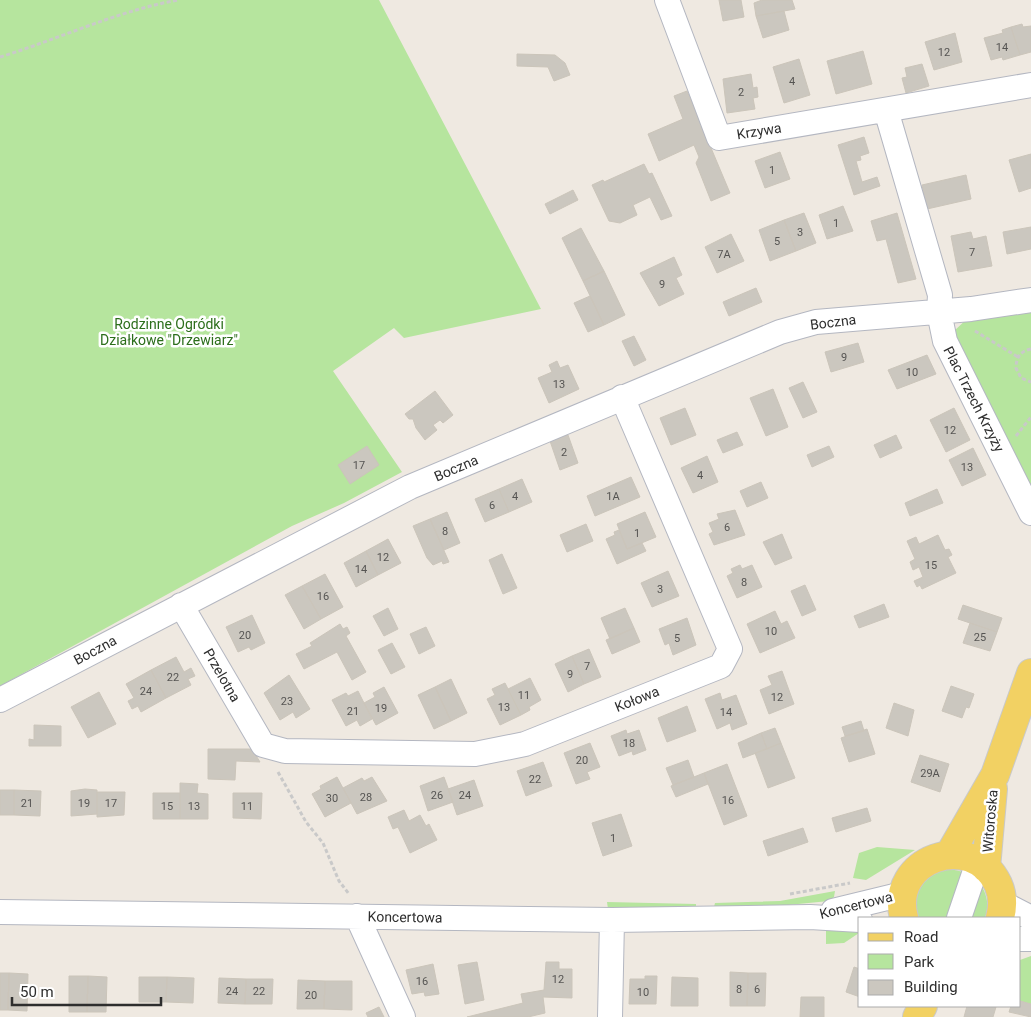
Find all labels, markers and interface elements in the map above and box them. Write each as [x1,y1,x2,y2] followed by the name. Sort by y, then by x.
[996,41,1008,54] house number: 14
[938,46,950,59] house number: 12
[789,75,795,88] house number: 4
[738,86,744,99] house number: 2
[735,120,783,142] street label: Krzywa
[769,164,775,177] house number: 1
[833,217,839,230] house number: 1
[797,226,803,239] house number: 3
[774,235,780,248] house number: 5
[969,246,975,259] house number: 7
[717,248,732,261] house number: 7A
[659,278,665,291] house number: 9
[809,311,857,333] street label: Boczna
[100,316,238,348] park label: Rodzinne Ogródki Działkowe "Drzewiarz"
[940,344,1008,455] street label: Plac Trzech Krzyży
[841,351,847,364] house number: 9
[906,366,918,379] house number: 10
[553,378,565,391] house number: 13
[944,424,956,437] house number: 12
[561,446,567,459] house number: 2
[432,452,480,484] street label: Boczna
[353,459,365,472] house number: 17
[961,461,973,474] house number: 13
[697,469,703,482] house number: 4
[512,490,518,503] house number: 4
[606,490,621,503] house number: 1A
[489,499,495,512] house number: 6
[724,521,730,534] house number: 6
[442,525,448,538] house number: 8
[634,527,640,540] house number: 1
[377,551,389,564] house number: 12
[925,559,937,572] house number: 15
[355,563,367,576] house number: 14
[741,576,747,589] house number: 8
[657,583,663,596] house number: 3
[317,590,329,603] house number: 16
[765,625,777,638] house number: 10
[239,629,251,642] house number: 20
[974,631,986,644] house number: 25
[71,632,119,668] street label: Boczna
[674,632,680,645] house number: 5
[200,645,244,705] street label: Przelotna
[584,660,590,673] house number: 7
[567,668,573,681] house number: 9
[167,671,179,684] house number: 22
[612,683,662,715] street label: Kołowa
[140,685,152,698] house number: 24
[518,689,530,702] house number: 11
[771,691,783,704] house number: 12
[281,695,293,708] house number: 23
[498,701,510,714] house number: 13
[375,702,387,715] house number: 19
[347,705,359,718] house number: 21
[720,706,732,719] house number: 14
[623,737,635,750] house number: 18
[576,754,588,767] house number: 20
[920,767,941,780] house number: 29A
[529,773,541,786] house number: 22
[431,789,443,802] house number: 26
[459,789,471,802] house number: 24
[979,789,1001,853] street label: Witoroska
[360,791,372,804] house number: 28
[326,792,338,805] house number: 30
[722,794,734,807] house number: 16
[21,797,33,810] house number: 21
[78,797,90,810] house number: 19
[105,797,117,810] house number: 17
[161,800,173,813] house number: 15
[188,800,200,813] house number: 13
[241,800,253,813] house number: 11
[610,832,616,845] house number: 1
[818,888,894,922] street label: Koncertowa
[368,908,442,926] street label: Koncertowa
[858,917,1021,1007] legend
[904,928,938,946] text: Road
[904,953,935,971] text: Park
[552,973,564,986] house number: 12
[12,974,161,1006] scale bar
[416,975,428,988] house number: 16
[904,978,958,996] text: Building
[20,983,54,1001] text: 50 m
[736,983,742,996] house number: 8
[754,983,760,996] house number: 6
[226,985,238,998] house number: 24
[253,985,265,998] house number: 22
[637,986,649,999] house number: 10
[305,989,317,1002] house number: 20

